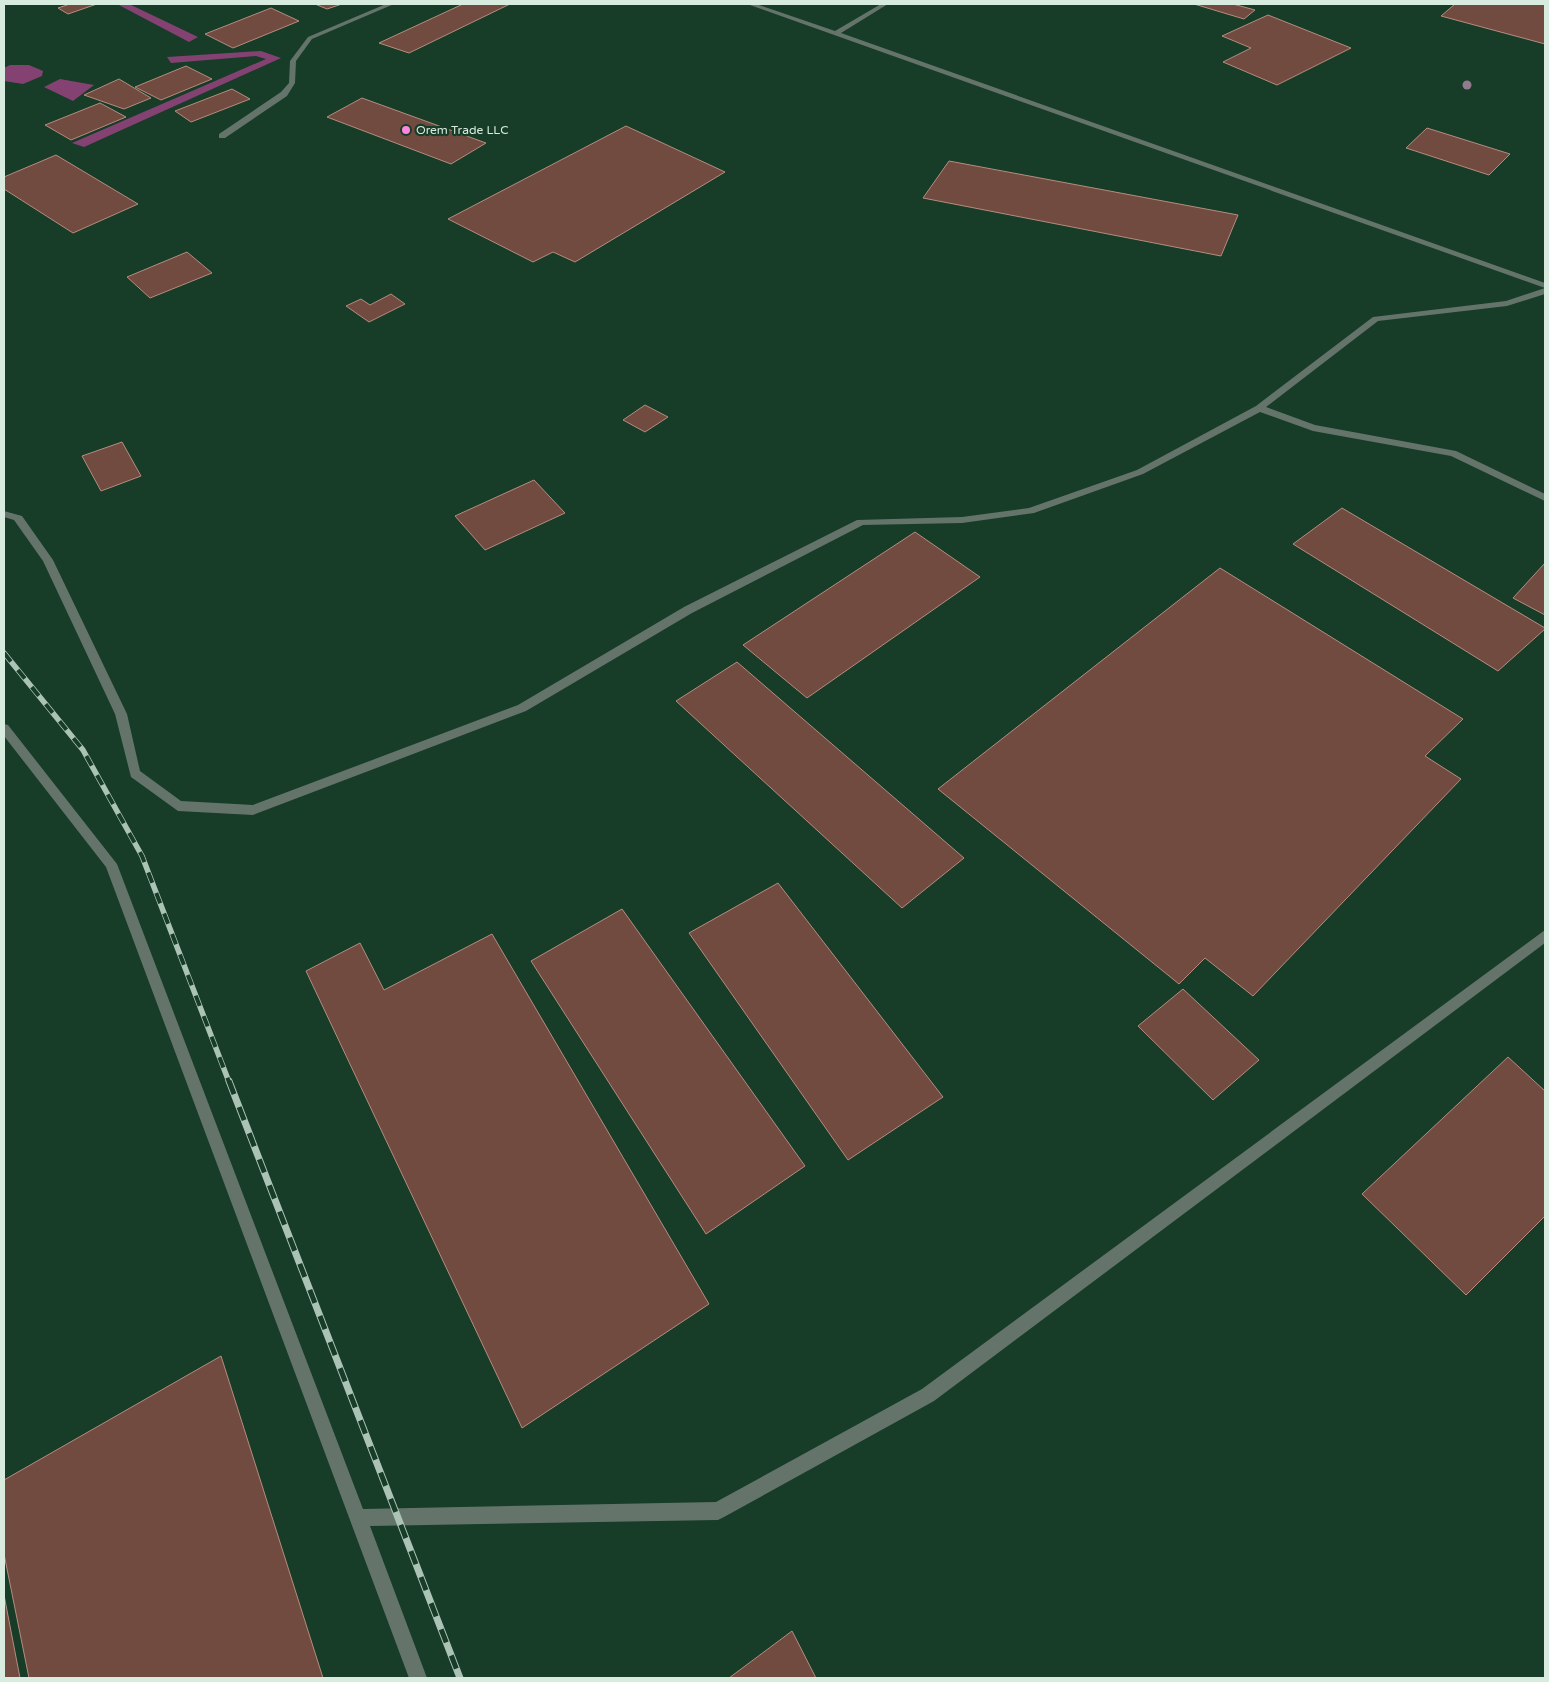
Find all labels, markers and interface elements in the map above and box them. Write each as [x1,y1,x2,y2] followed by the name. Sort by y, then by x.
[416,123,509,137] place label: Orem Trade LLC
[400,124,412,136] marker: Orem Trade LLC

